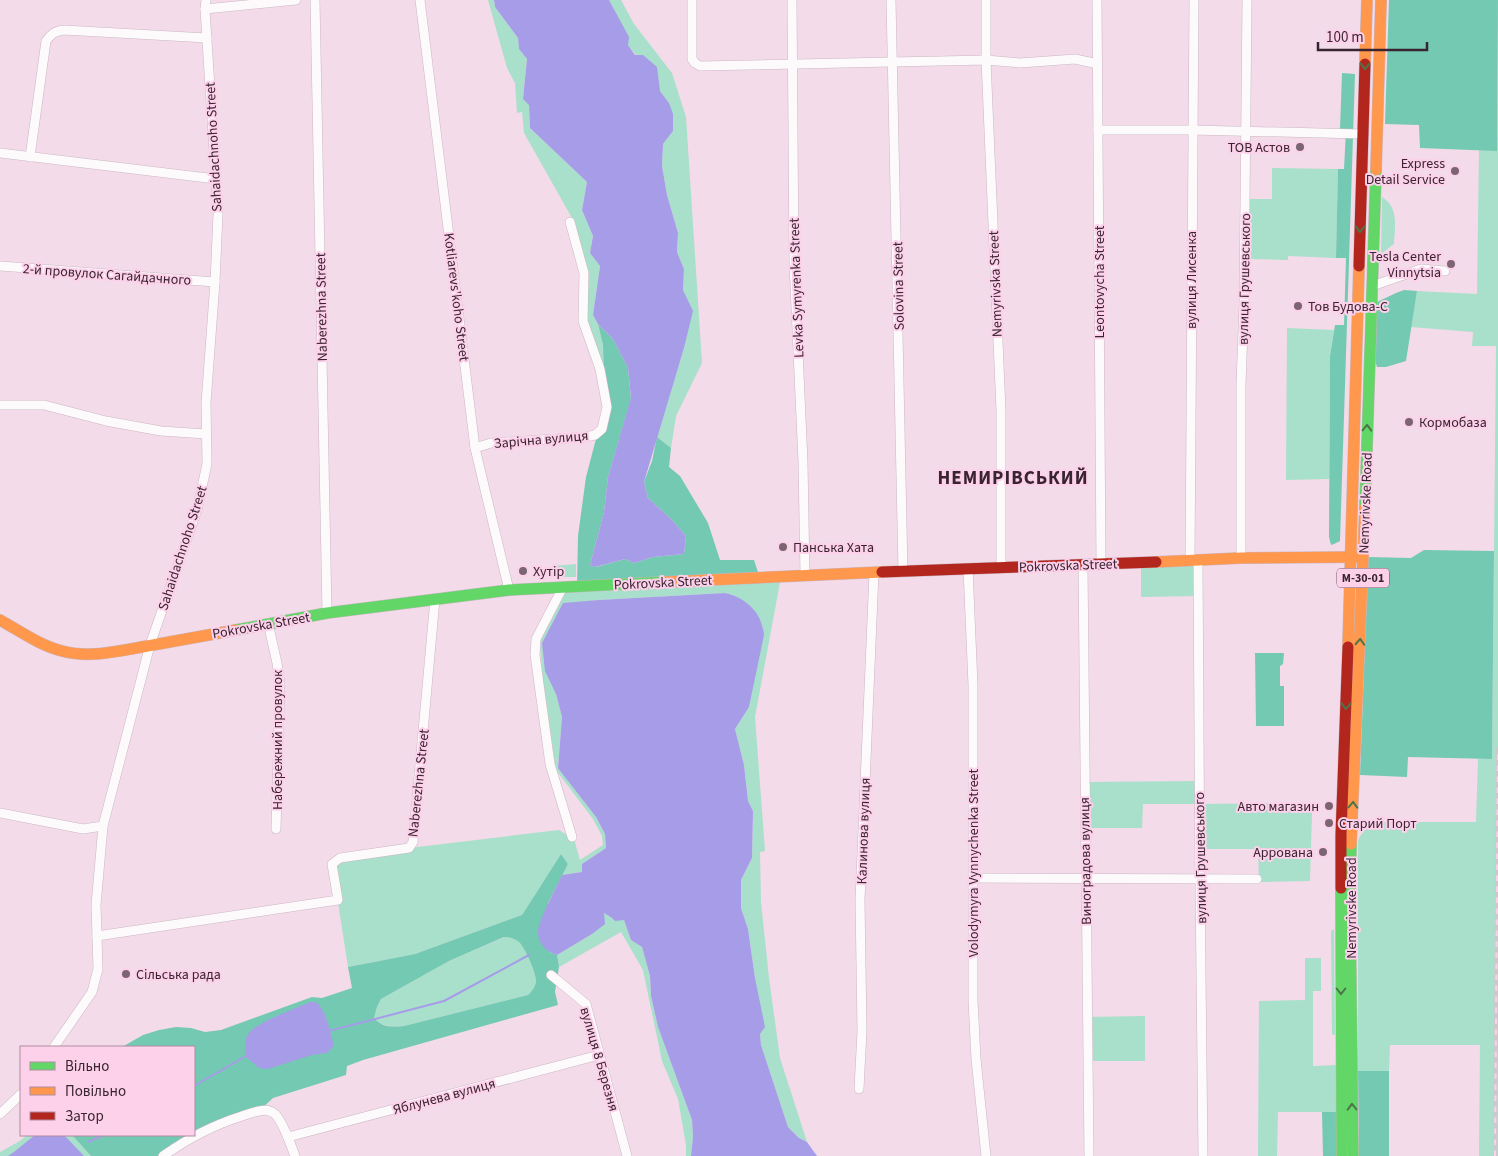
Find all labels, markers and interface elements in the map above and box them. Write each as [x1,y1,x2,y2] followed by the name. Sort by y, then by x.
[1318,20,1427,52] scale bar
[1326,27,1364,48] text: 100 m
[1359,62,1370,70] one-way arrow
[201,81,227,212] street label: Sahaidachnoho Street
[1228,138,1290,158] place label: ТОВ Астов
[1294,141,1306,153] marker: ТОВ Астов
[1366,154,1445,190] place label: Express Detail Service
[1449,165,1461,177] marker: Express Detail Service
[1234,213,1256,345] street label: вулиця Грушевського
[785,217,809,358] street label: Levka Symyrenka Street
[1090,225,1110,338] street label: Leontovycha Street
[1355,225,1365,233] one-way arrow
[984,230,1008,338] street label: Nemyrivska Street
[1182,231,1202,329] street label: вулиця Лисенка
[438,232,474,363] street label: Kotliarevs'koho Street
[888,241,910,331] street label: Solovina Street
[1369,247,1441,283] place label: Tesla Center Vinnytsia
[311,252,333,361] street label: Naberezhna Street
[1445,258,1457,270] marker: Tesla Center Vinnytsia
[22,259,192,291] street label: 2-й провулок Сагайдачного
[1308,297,1388,317] place label: Тов Будова-С
[1292,300,1304,312] marker: Тов Будова-С
[1419,413,1487,433] place label: Кормобаза
[1403,416,1415,428] marker: Кормобаза
[1362,423,1373,431] one-way arrow
[493,426,589,454] street label: Зарічна вулиця
[1354,452,1378,554] street label: Nemyrivske Road
[938,465,1088,492] district label: НЕМИРІВСЬКИЙ
[153,483,213,613] street label: Sahaidachnoho Street
[793,538,874,558] place label: Панська Хата
[777,541,789,553] marker: Панська Хата
[1018,554,1118,578] street label: Pokrovska Street
[533,562,564,582] place label: Хутір
[517,565,529,577] marker: Хутір
[1337,568,1389,588] road number: М-30-01
[613,570,713,596] street label: Pokrovska Street
[211,608,312,644] street label: Pokrovska Street
[1354,638,1365,646] one-way arrow
[268,670,288,810] street label: Набережний провулок
[1341,702,1351,710] one-way arrow
[403,728,435,838] street label: Naberezhna Street
[964,769,984,957] street label: Volodymyra Vynnychenka Street
[852,777,876,885] street label: Калинова вулиця
[1190,792,1212,924] street label: вулиця Грушевського
[1075,797,1097,925] street label: Виноградова вулиця
[1238,797,1319,817] place label: Авто магазин
[1323,800,1335,812] marker: Авто магазин
[1348,801,1358,808] one-way arrow
[1339,814,1417,834] place label: Старий Порт
[1323,817,1335,829] marker: Старий Порт
[1253,843,1313,863] place label: Аррована
[1317,846,1329,858] marker: Аррована
[1342,857,1362,959] street label: Nemyrivske Road
[136,965,221,985] place label: Сільська рада
[120,968,132,980] marker: Сільська рада
[1336,988,1346,995] one-way arrow
[575,1005,623,1114] street label: вулиця 8 Березня
[20,1046,195,1136] legend
[65,1056,109,1077] text: Вільно
[391,1074,498,1120] street label: Яблунева вулиця
[65,1081,126,1102] text: Повільно
[1347,1103,1357,1111] one-way arrow
[65,1106,104,1127] text: Затор

